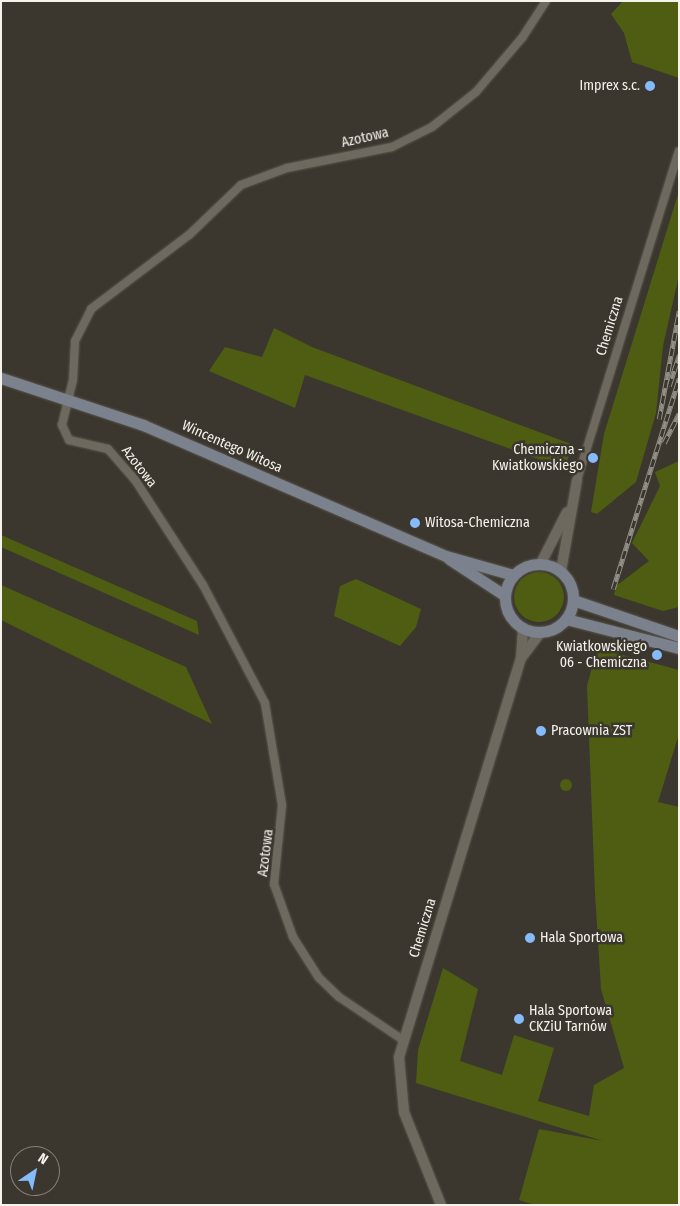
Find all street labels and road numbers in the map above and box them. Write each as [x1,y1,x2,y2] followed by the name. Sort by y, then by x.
[340,124,390,152] street label: Azotowa
[593,294,627,358] street label: Chemiczna
[179,417,285,477] street label: Wincentego Witosa
[118,443,160,491] street label: Azotowa
[255,828,277,878] street label: Azotowa
[406,896,440,960] street label: Chemiczna

